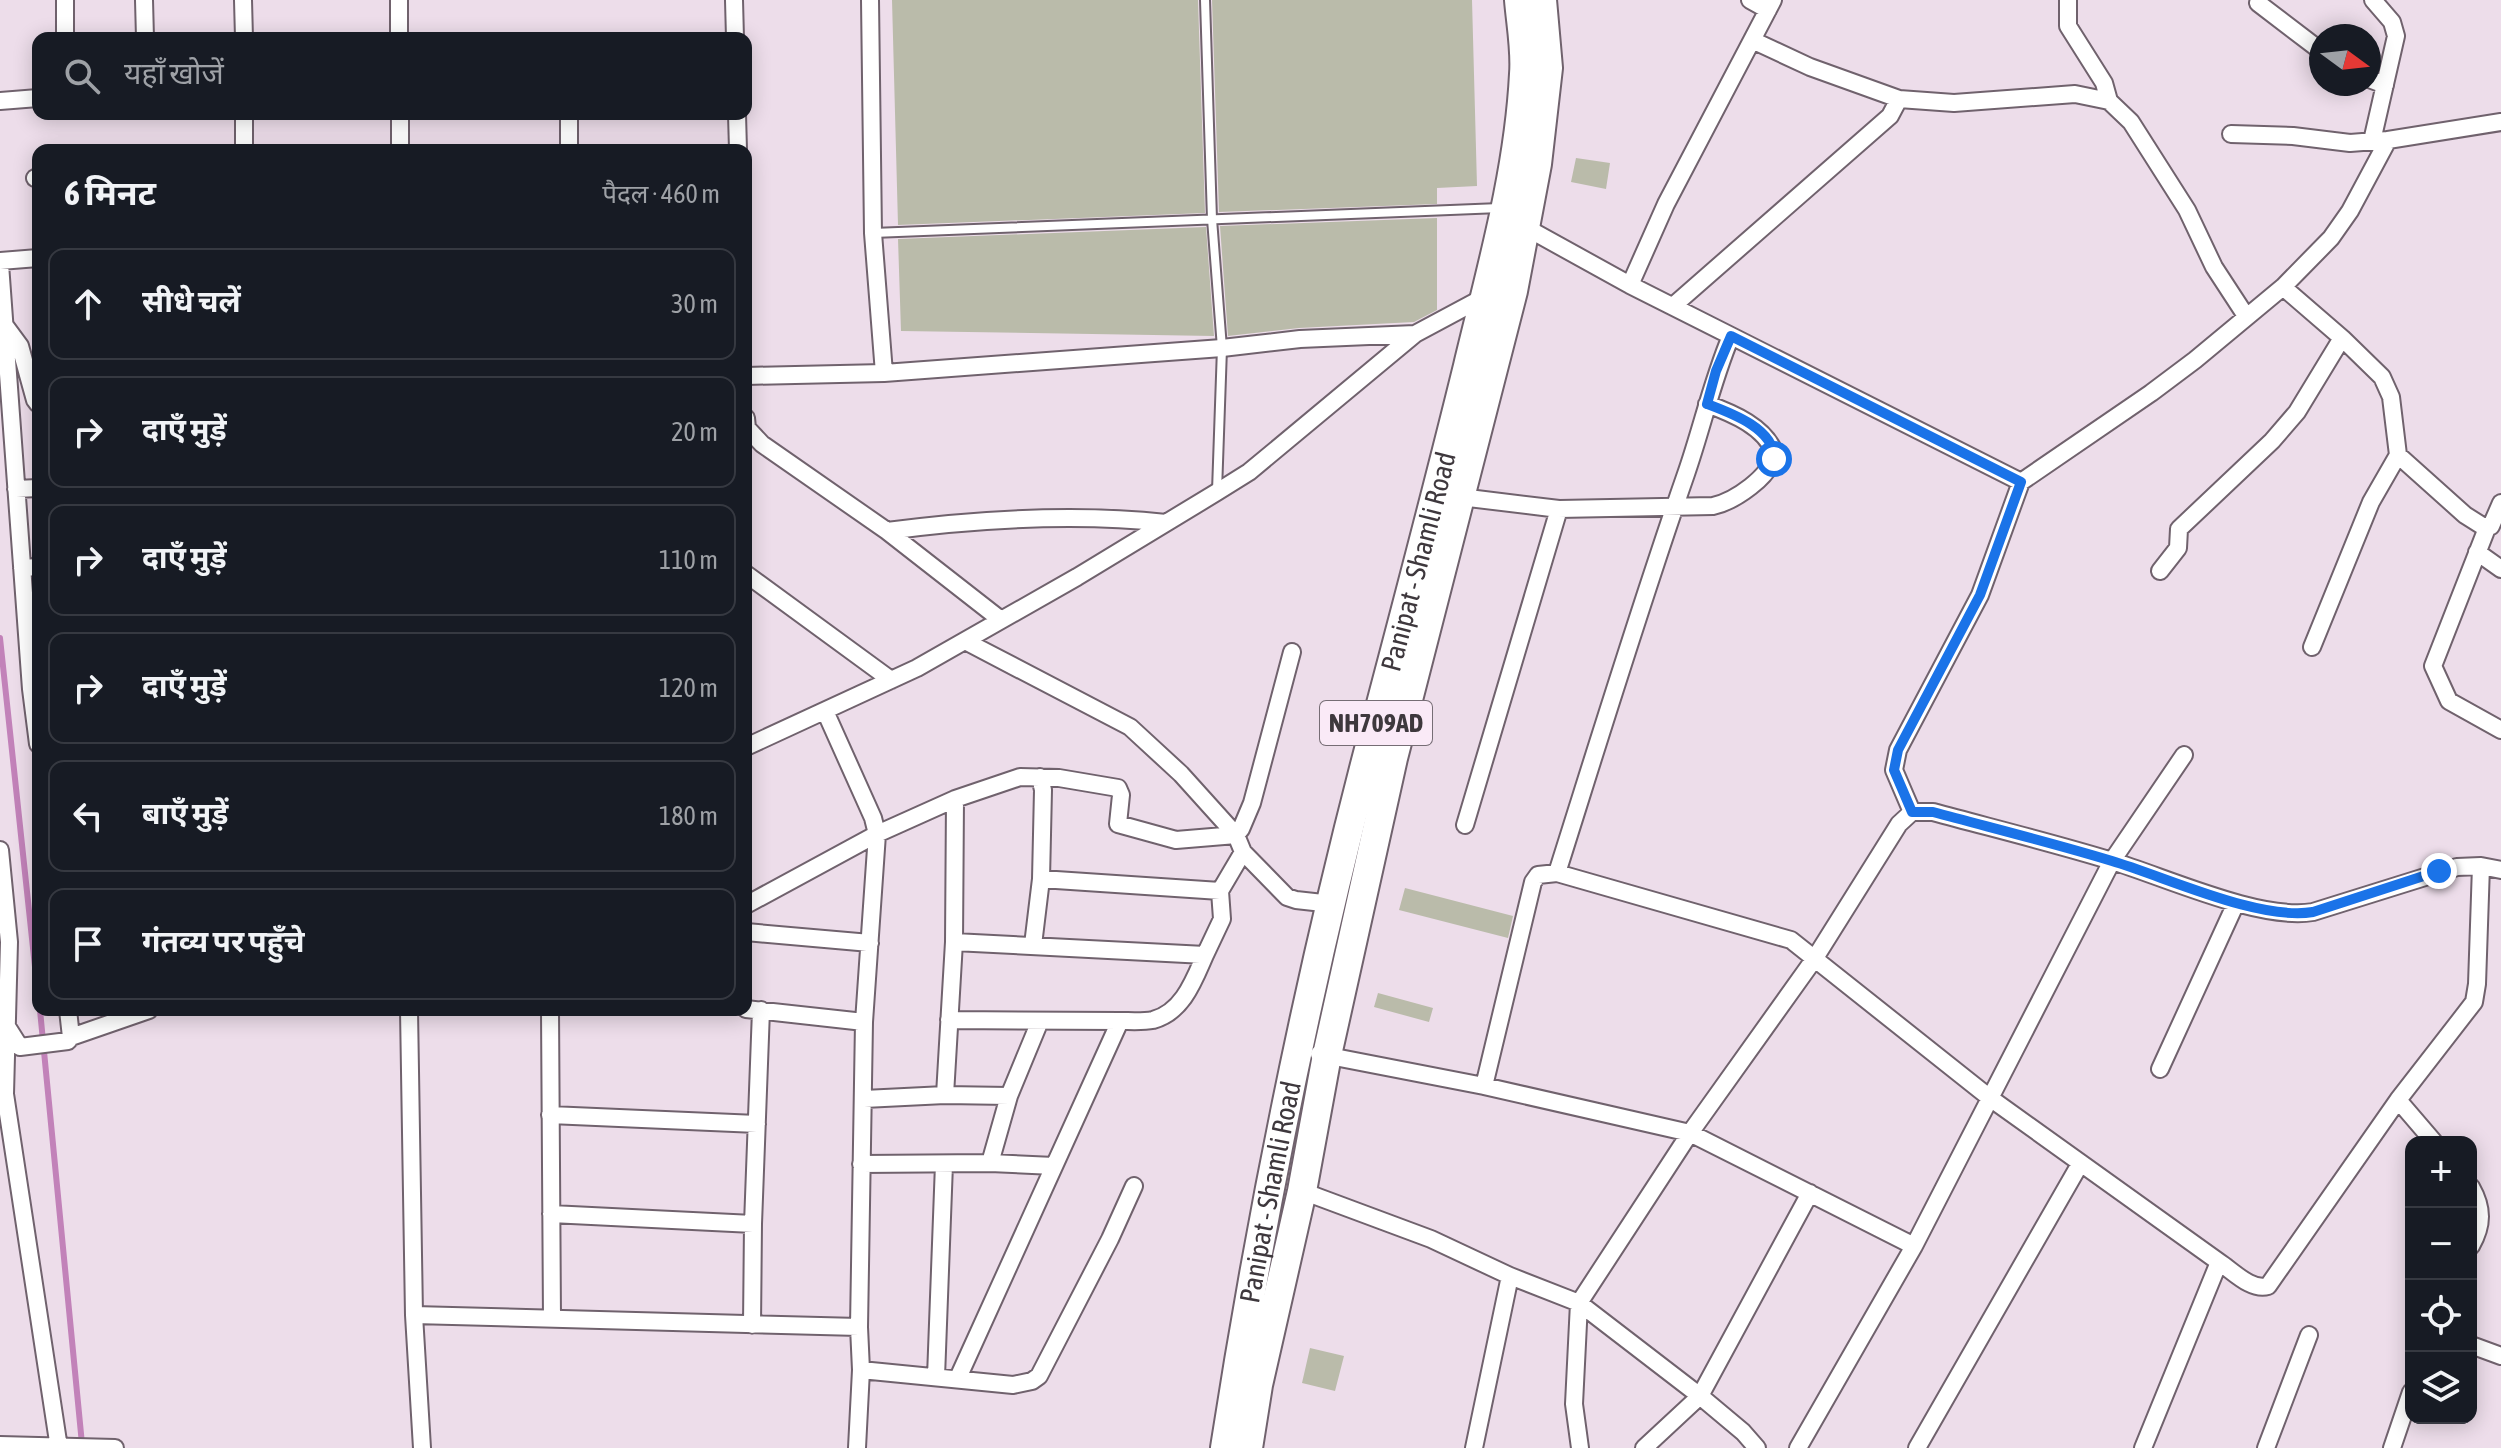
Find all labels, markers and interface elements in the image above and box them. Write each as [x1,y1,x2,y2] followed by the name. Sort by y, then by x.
[2309,24,2381,96] north arrow
[32,32,752,120] search box
[60,54,104,98] icon: search
[124,56,224,90] text: यहाँ खोजें
[64,173,156,212] text: 6 मिनट
[602,179,720,209] text: पैदल · 460 m
[66,282,110,326] icon: ahead
[142,284,241,318] text: सीधे चलें
[671,289,718,319] text: 30 m
[66,410,110,454] icon: right
[142,412,227,446] text: दाएँ मुड़ें
[671,417,718,447] text: 20 m
[1756,441,1792,477] route start
[1374,448,1462,674] street label: Panipat - Shamli Road
[66,538,110,582] icon: right
[142,540,227,574] text: दाएँ मुड़ें
[659,545,718,575] text: 110 m
[66,666,110,710] icon: right
[142,668,227,702] text: दाएँ मुड़ें
[659,673,718,703] text: 120 m
[1320,701,1432,745] road number: NH709AD
[66,794,110,838] icon: left
[142,796,228,830] text: बाएँ मुड़ें
[659,801,718,831] text: 180 m
[2421,853,2457,889] route end
[66,922,110,966] icon: arrive
[142,924,304,958] text: गंतव्य पर पहुँचे
[1233,1078,1307,1305] street label: Panipat - Shamli Road
[2405,1136,2477,1424] map controls
[2405,1136,2477,1208] button: +
[2405,1208,2477,1280] button: −
[2405,1280,2477,1352] button: locate
[2405,1352,2477,1424] button: layers

